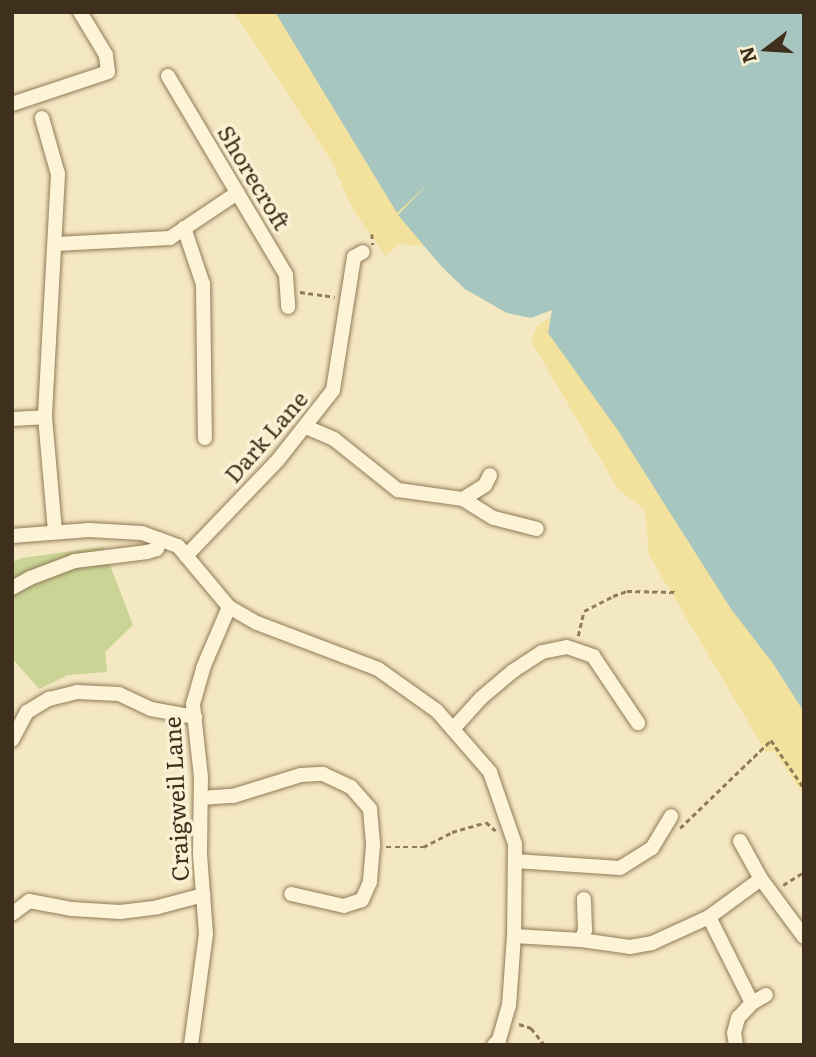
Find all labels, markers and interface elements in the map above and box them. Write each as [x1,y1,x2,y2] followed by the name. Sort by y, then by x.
[732,14,802,84] north arrow
[731,43,763,67] text: N
[213,120,297,234] street label: Shorecroft
[218,384,312,488] street label: Dark Lane
[157,716,193,882] street label: Craigweil Lane

